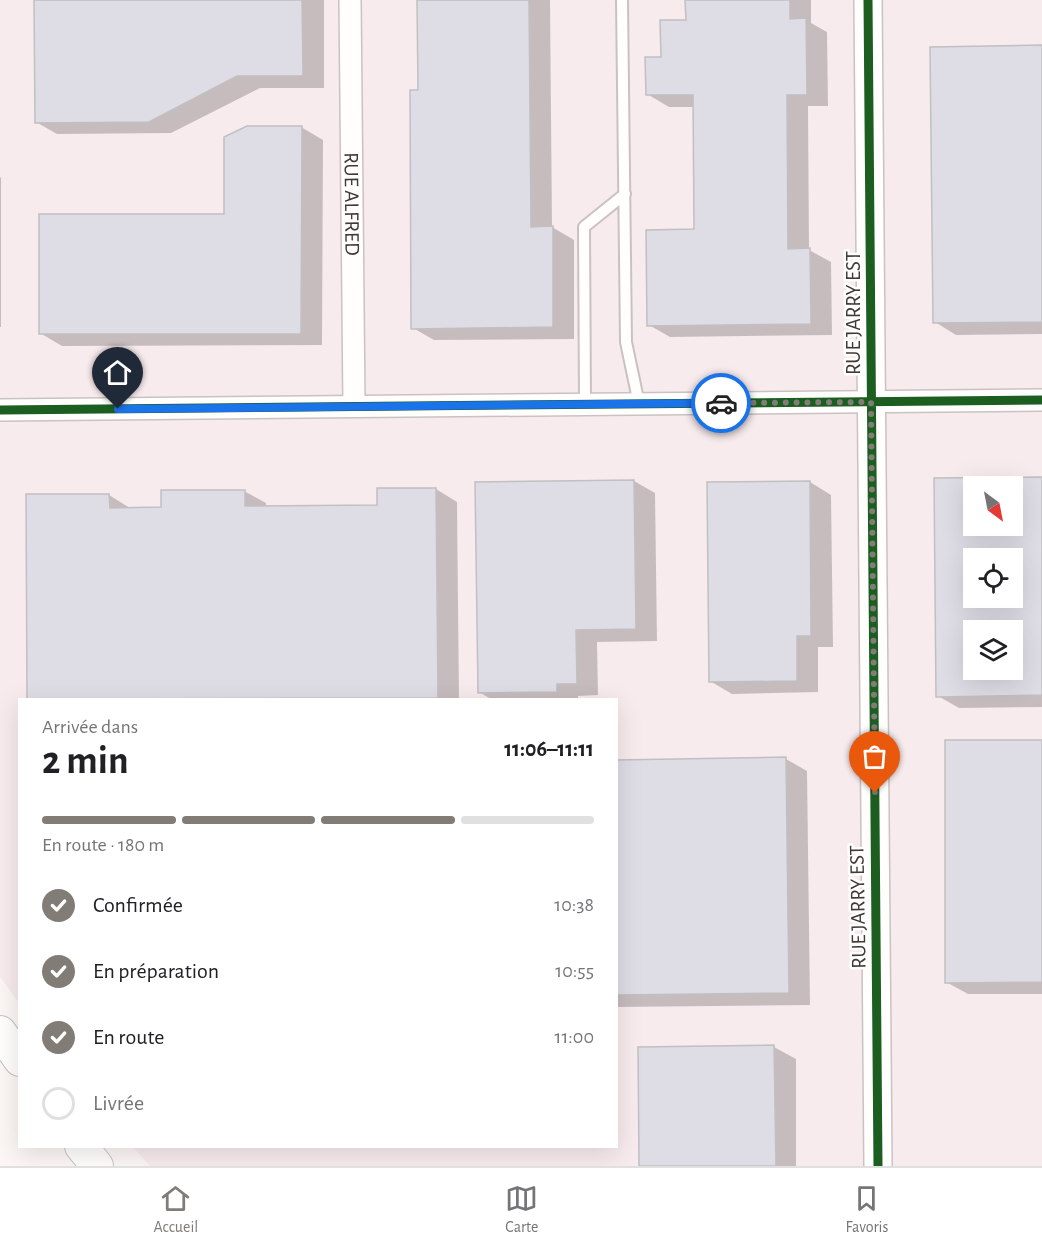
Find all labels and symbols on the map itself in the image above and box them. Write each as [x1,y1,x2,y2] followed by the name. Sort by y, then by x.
[341,152,363,256] street label: RUE ALFRED
[843,251,864,375] street label: RUE JARRY EST
[92,347,143,409] pin
[691,373,751,433] courier
[963,476,1023,536] north arrow
[849,731,900,793] pin
[846,845,870,969] street label: RUE JARRY EST

